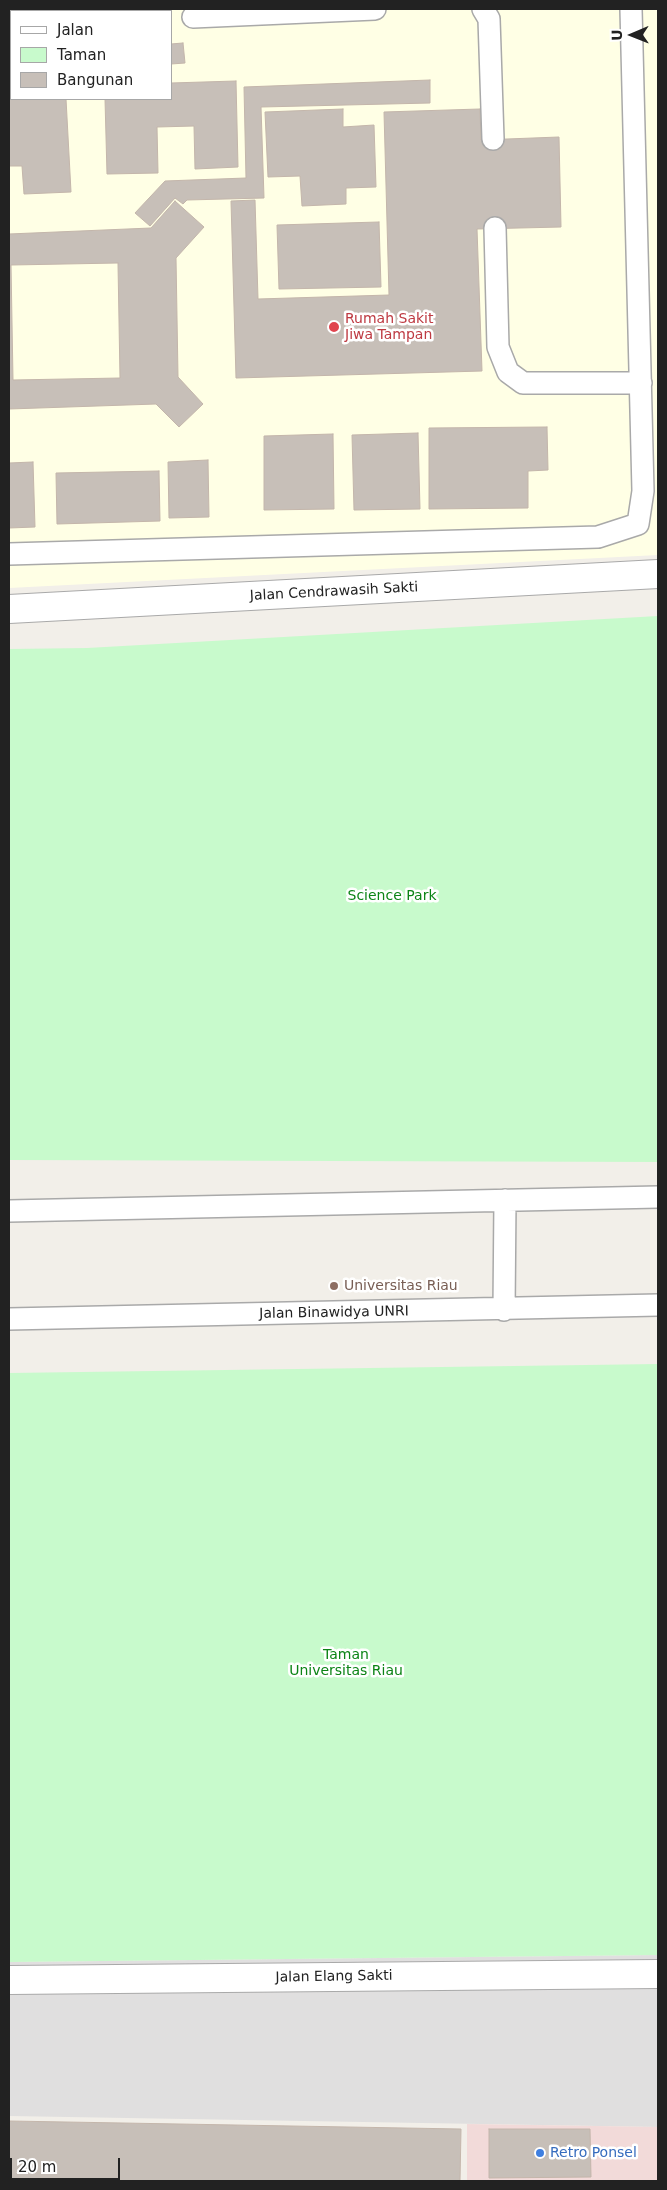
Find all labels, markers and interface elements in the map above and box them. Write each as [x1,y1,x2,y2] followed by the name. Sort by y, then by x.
[10,10,172,100] legend
[607,10,657,60] north arrow
[57,21,93,39] text: Jalan
[609,29,625,41] text: U
[57,46,106,64] text: Taman
[57,71,133,89] text: Bangunan
[345,311,433,344] place label: Rumah Sakit Jiwa Tampan
[327,320,341,334] marker: Rumah Sakit Jiwa Tampan
[249,579,419,605] street label: Jalan Cendrawasih Sakti
[348,888,436,904] park label: Science Park
[344,1278,458,1294] place label: Universitas Riau
[328,1280,340,1292] marker: Universitas Riau
[259,1303,409,1323] street label: Jalan Binawidya UNRI
[289,1647,403,1680] park label: Taman Universitas Riau
[275,1968,393,1986] street label: Jalan Elang Sakti
[550,2145,637,2161] place label: Retro Ponsel
[534,2147,546,2159] marker: Retro Ponsel
[12,2148,122,2180] scale bar
[18,2158,56,2176] text: 20 m

